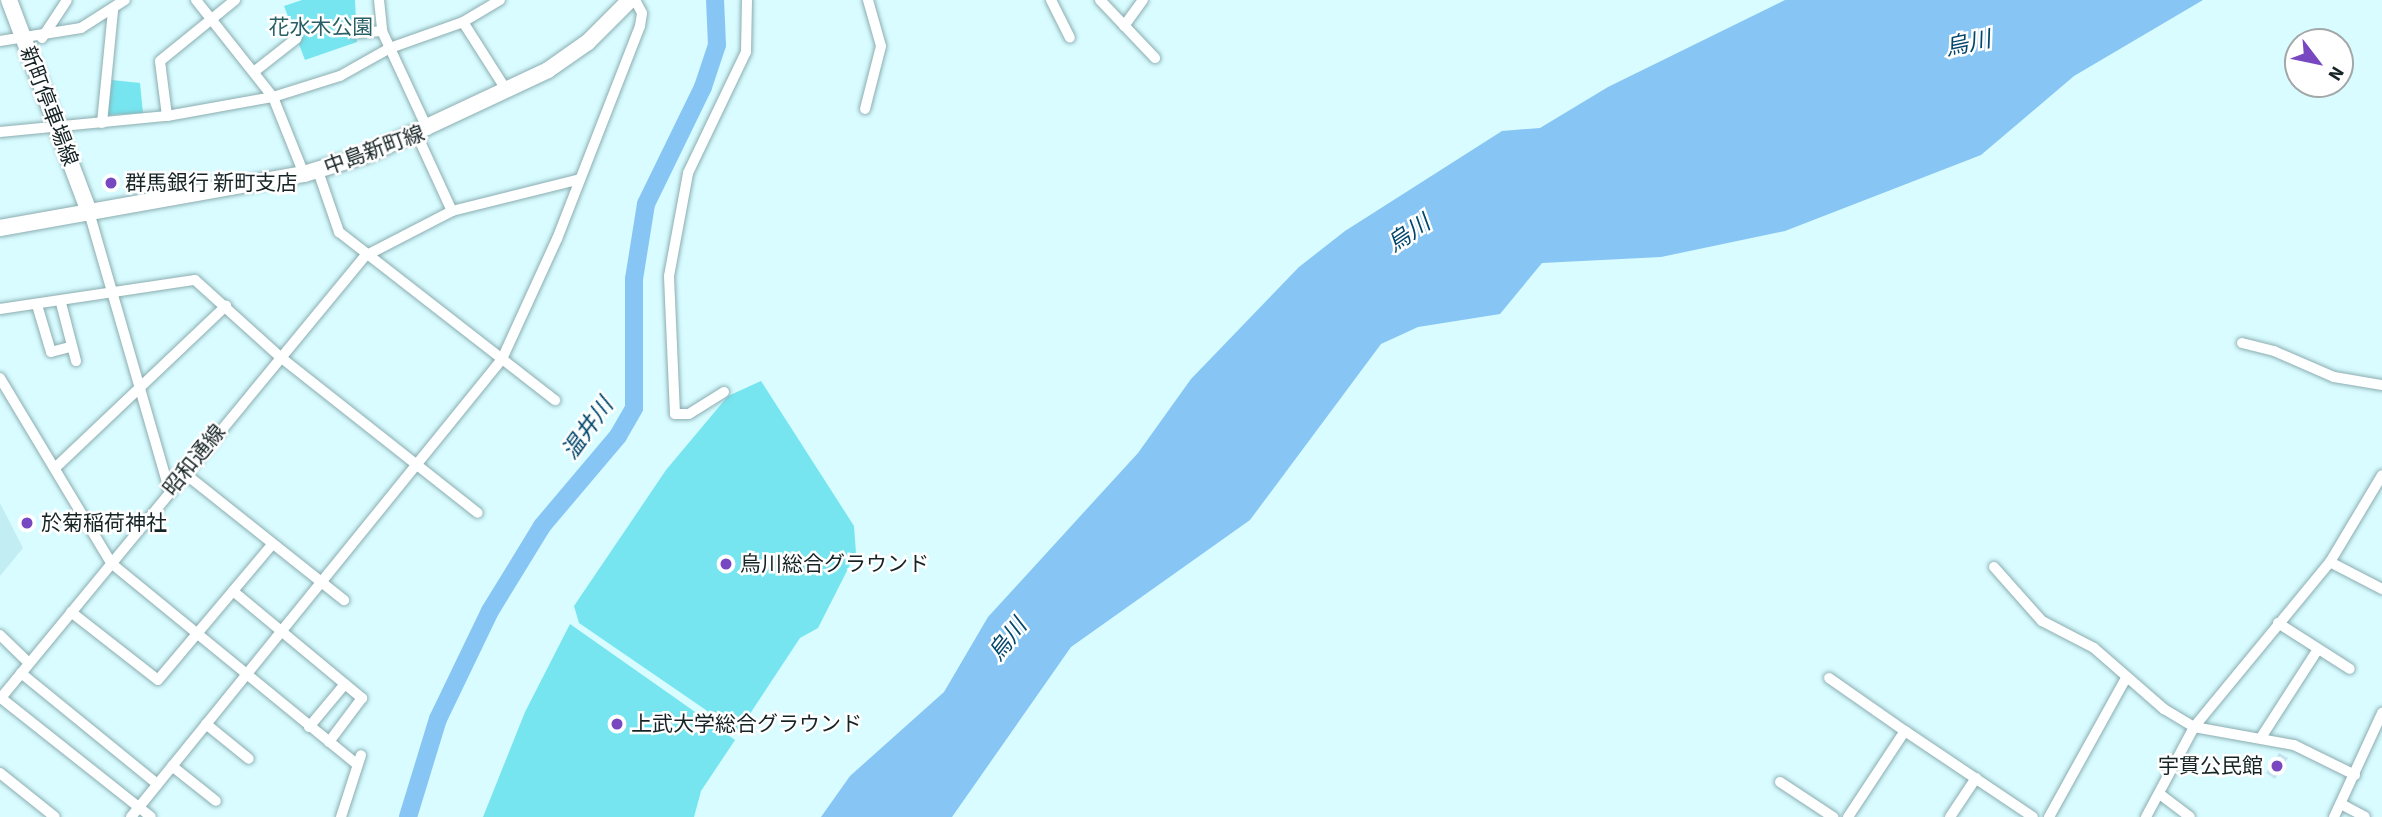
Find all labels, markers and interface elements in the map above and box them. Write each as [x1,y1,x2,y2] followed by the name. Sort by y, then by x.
[269,14,373,40] park label: 花水木公園
[1943,26,1993,62] water label: 烏川
[2284,28,2354,98] north arrow
[15,43,83,169] street label: 新町停車場線
[2321,61,2350,86] text: N
[320,120,428,180] street label: 中島新町線
[125,170,297,196] place label: 群馬銀行 新町支店
[103,175,119,191] marker: 群馬銀行 新町支店
[1382,210,1436,258] water label: 烏川
[557,393,619,465] water label: 温井川
[158,419,230,501] street label: 昭和通線
[41,510,167,536] place label: 於菊稲荷神社
[19,515,35,531] marker: 於菊稲荷神社
[740,551,929,577] place label: 烏川総合グラウンド
[718,556,734,572] marker: 烏川総合グラウンド
[983,613,1033,667] water label: 烏川
[631,711,862,737] place label: 上武大学総合グラウンド
[609,716,625,732] marker: 上武大学総合グラウンド
[2158,753,2263,779] place label: 宇貫公民館
[2269,758,2285,774] marker: 宇貫公民館

